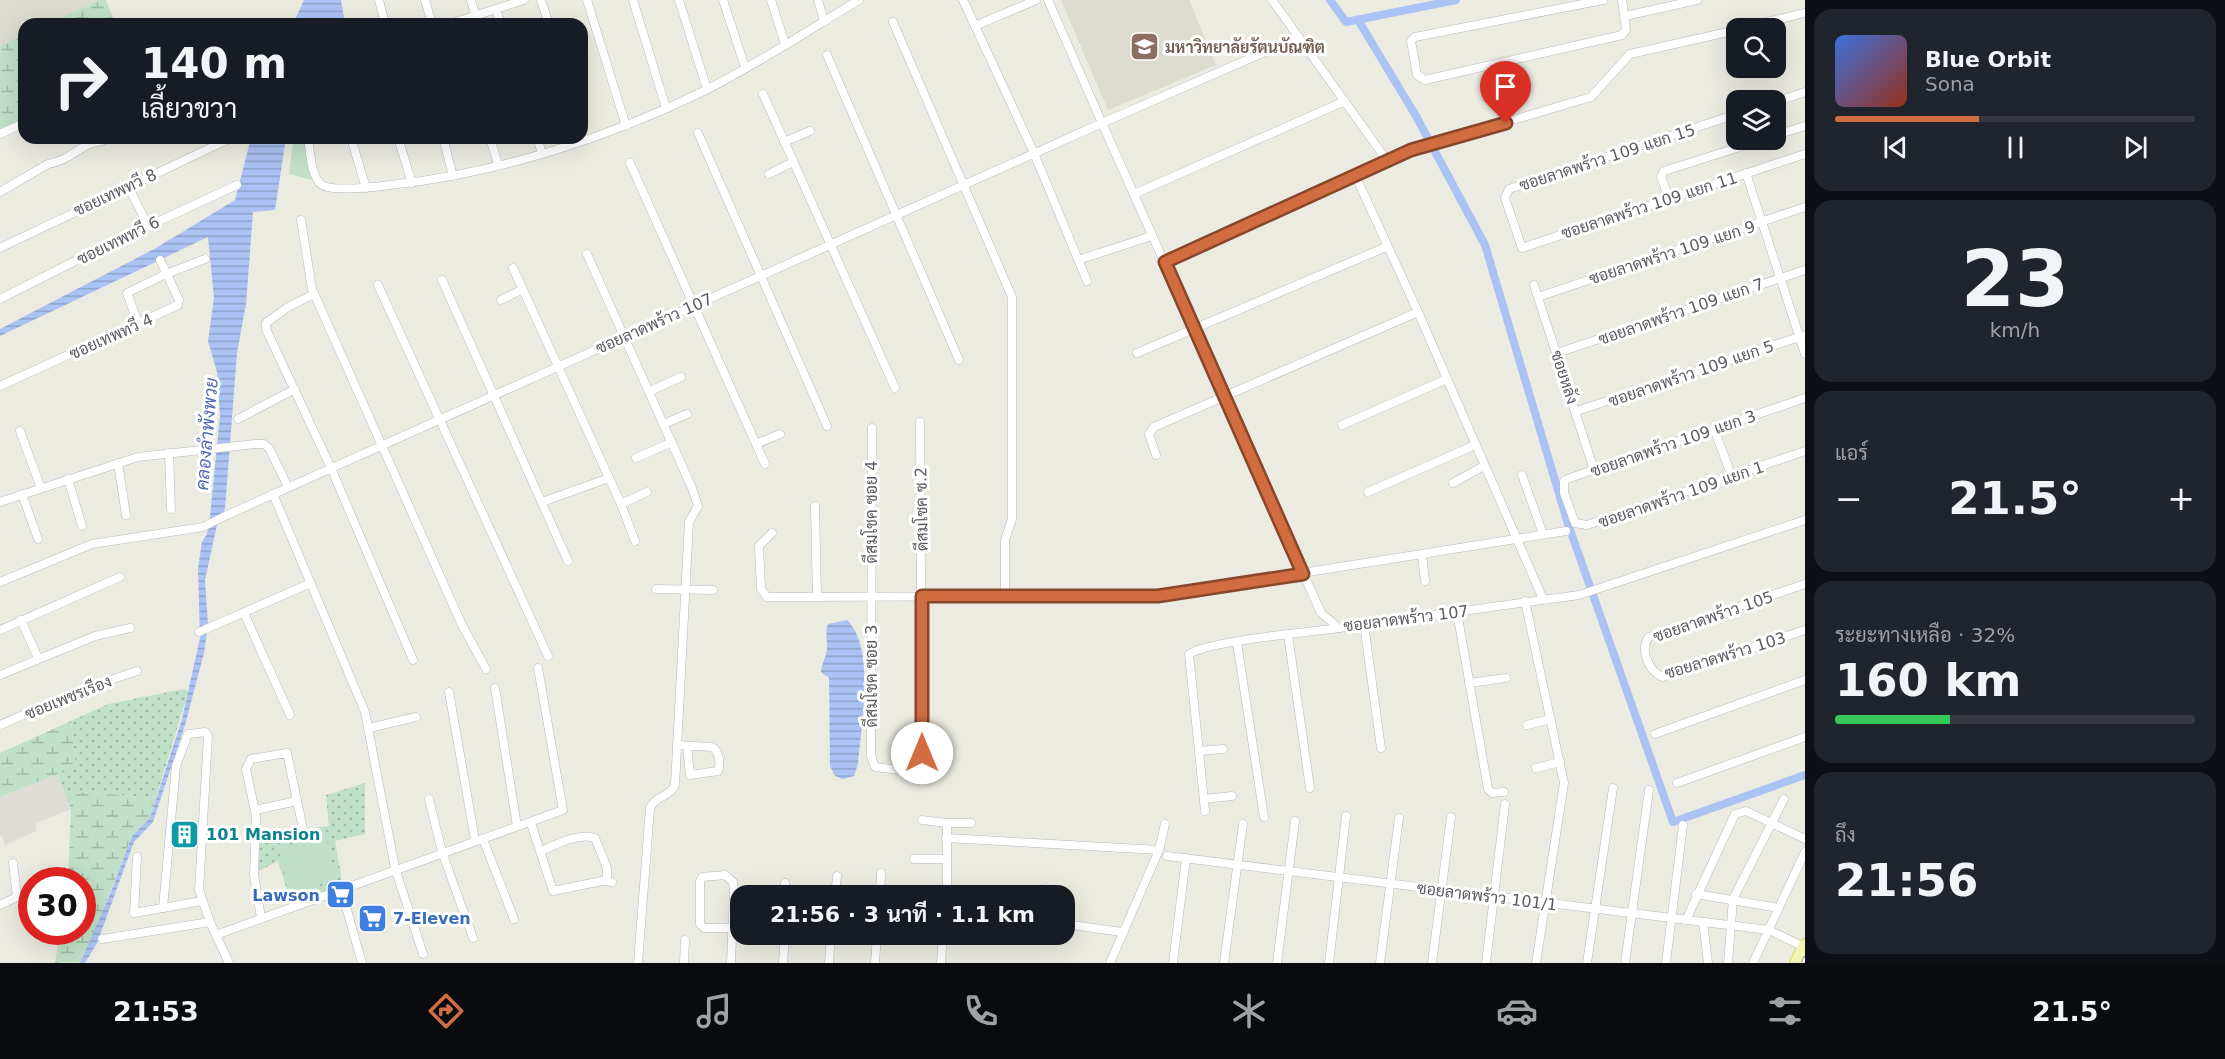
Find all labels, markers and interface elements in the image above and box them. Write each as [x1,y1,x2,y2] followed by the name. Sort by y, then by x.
[1726,18,1786,150] map controls
[1726,18,1786,78] button: search
[1128,31,1160,63] school or university icon: มหาวิทยาลัยรัตนบัณฑิต
[1165,37,1325,57] place label: มหาวิทยาลัยรัตนบัณฑิต
[141,39,287,88] text: 140 m
[42,42,120,120] icon: right
[1925,47,2051,72] text: Blue Orbit
[1480,61,1531,123] pin
[1489,70,1522,103] icon: arrive
[1925,72,1975,96] text: Sona
[1726,90,1786,150] button: layers
[141,93,237,124] text: เลี้ยวขวา
[1516,119,1698,195] street label: ซอยลาดพร้าว 109 แยก 15
[1879,131,1912,164] icon: previous
[1999,131,2032,164] icon: pause
[2119,131,2152,164] icon: next
[70,163,160,220] street label: ซอยเทพทวี 8
[1558,167,1740,243] street label: ซอยลาดพร้าว 109 แยก 11
[73,211,163,269] street label: ซอยเทพทวี 6
[1586,216,1758,288] street label: ซอยลาดพร้าว 109 แยก 9
[1961,234,2069,324] text: 23
[1596,273,1766,349] street label: ซอยลาดพร้าว 109 แยก 7
[592,288,716,358] street label: ซอยลาดพร้าว 107
[66,308,156,363] street label: ซอยเทพทวี 4
[1990,318,2040,342] text: km/h
[1606,335,1776,411] street label: ซอยลาดพร้าว 109 แยก 5
[1547,348,1583,406] street label: ซอยหลัง
[191,377,222,491] water label: คลองลำพังพวย
[1588,405,1758,481] street label: ซอยลาดพร้าว 109 แยก 3
[1835,441,1868,465] text: แอร์
[1596,456,1766,532] street label: ซอยลาดพร้าว 109 แยก 1
[860,461,881,563] street label: ดีสมโชค ซอย 4
[909,467,932,551] street label: ดีสมโชค ซ.2
[1948,472,2082,525] text: 21.5°
[1835,479,1863,518] text: −
[2167,479,2195,518] text: +
[1650,586,1776,646] street label: ซอยลาดพร้าว 105
[1342,600,1470,636] street label: ซอยลาดพร้าว 107
[1835,623,2015,647] text: ระยะทางเหลือ · 32%
[860,625,881,727] street label: ดีสมโชค ซอย 3
[1662,627,1788,683] street label: ซอยลาดพร้าว 103
[1835,654,2021,707] text: 160 km
[22,671,114,723] street label: ซอยเพชรเรือง
[890,721,954,785] position arrow
[169,818,201,850] building icon: 101 Mansion
[1835,823,1856,847] text: ถึง
[206,825,320,844] place label: 101 Mansion
[1835,854,1978,907] text: 21:56
[18,867,96,945] speed limit sign: 30
[1416,877,1558,915] street label: ซอยลาดพร้าว 101/1
[325,879,357,911] supermarket icon: Lawson
[252,886,320,905] place label: Lawson
[356,902,388,934] supermarket icon: 7-Eleven
[770,902,1035,927] text: 21:56 · 3 นาที · 1.1 km
[393,909,471,928] place label: 7-Eleven
[425,990,467,1032] icon: directions
[693,990,735,1032] icon: music
[960,990,1002,1032] icon: phone
[1228,990,1270,1032] icon: climate
[1496,990,1538,1032] icon: car
[1764,990,1806,1032] icon: filters
[113,996,199,1027] text: 21:53
[2032,996,2112,1027] text: 21.5°

